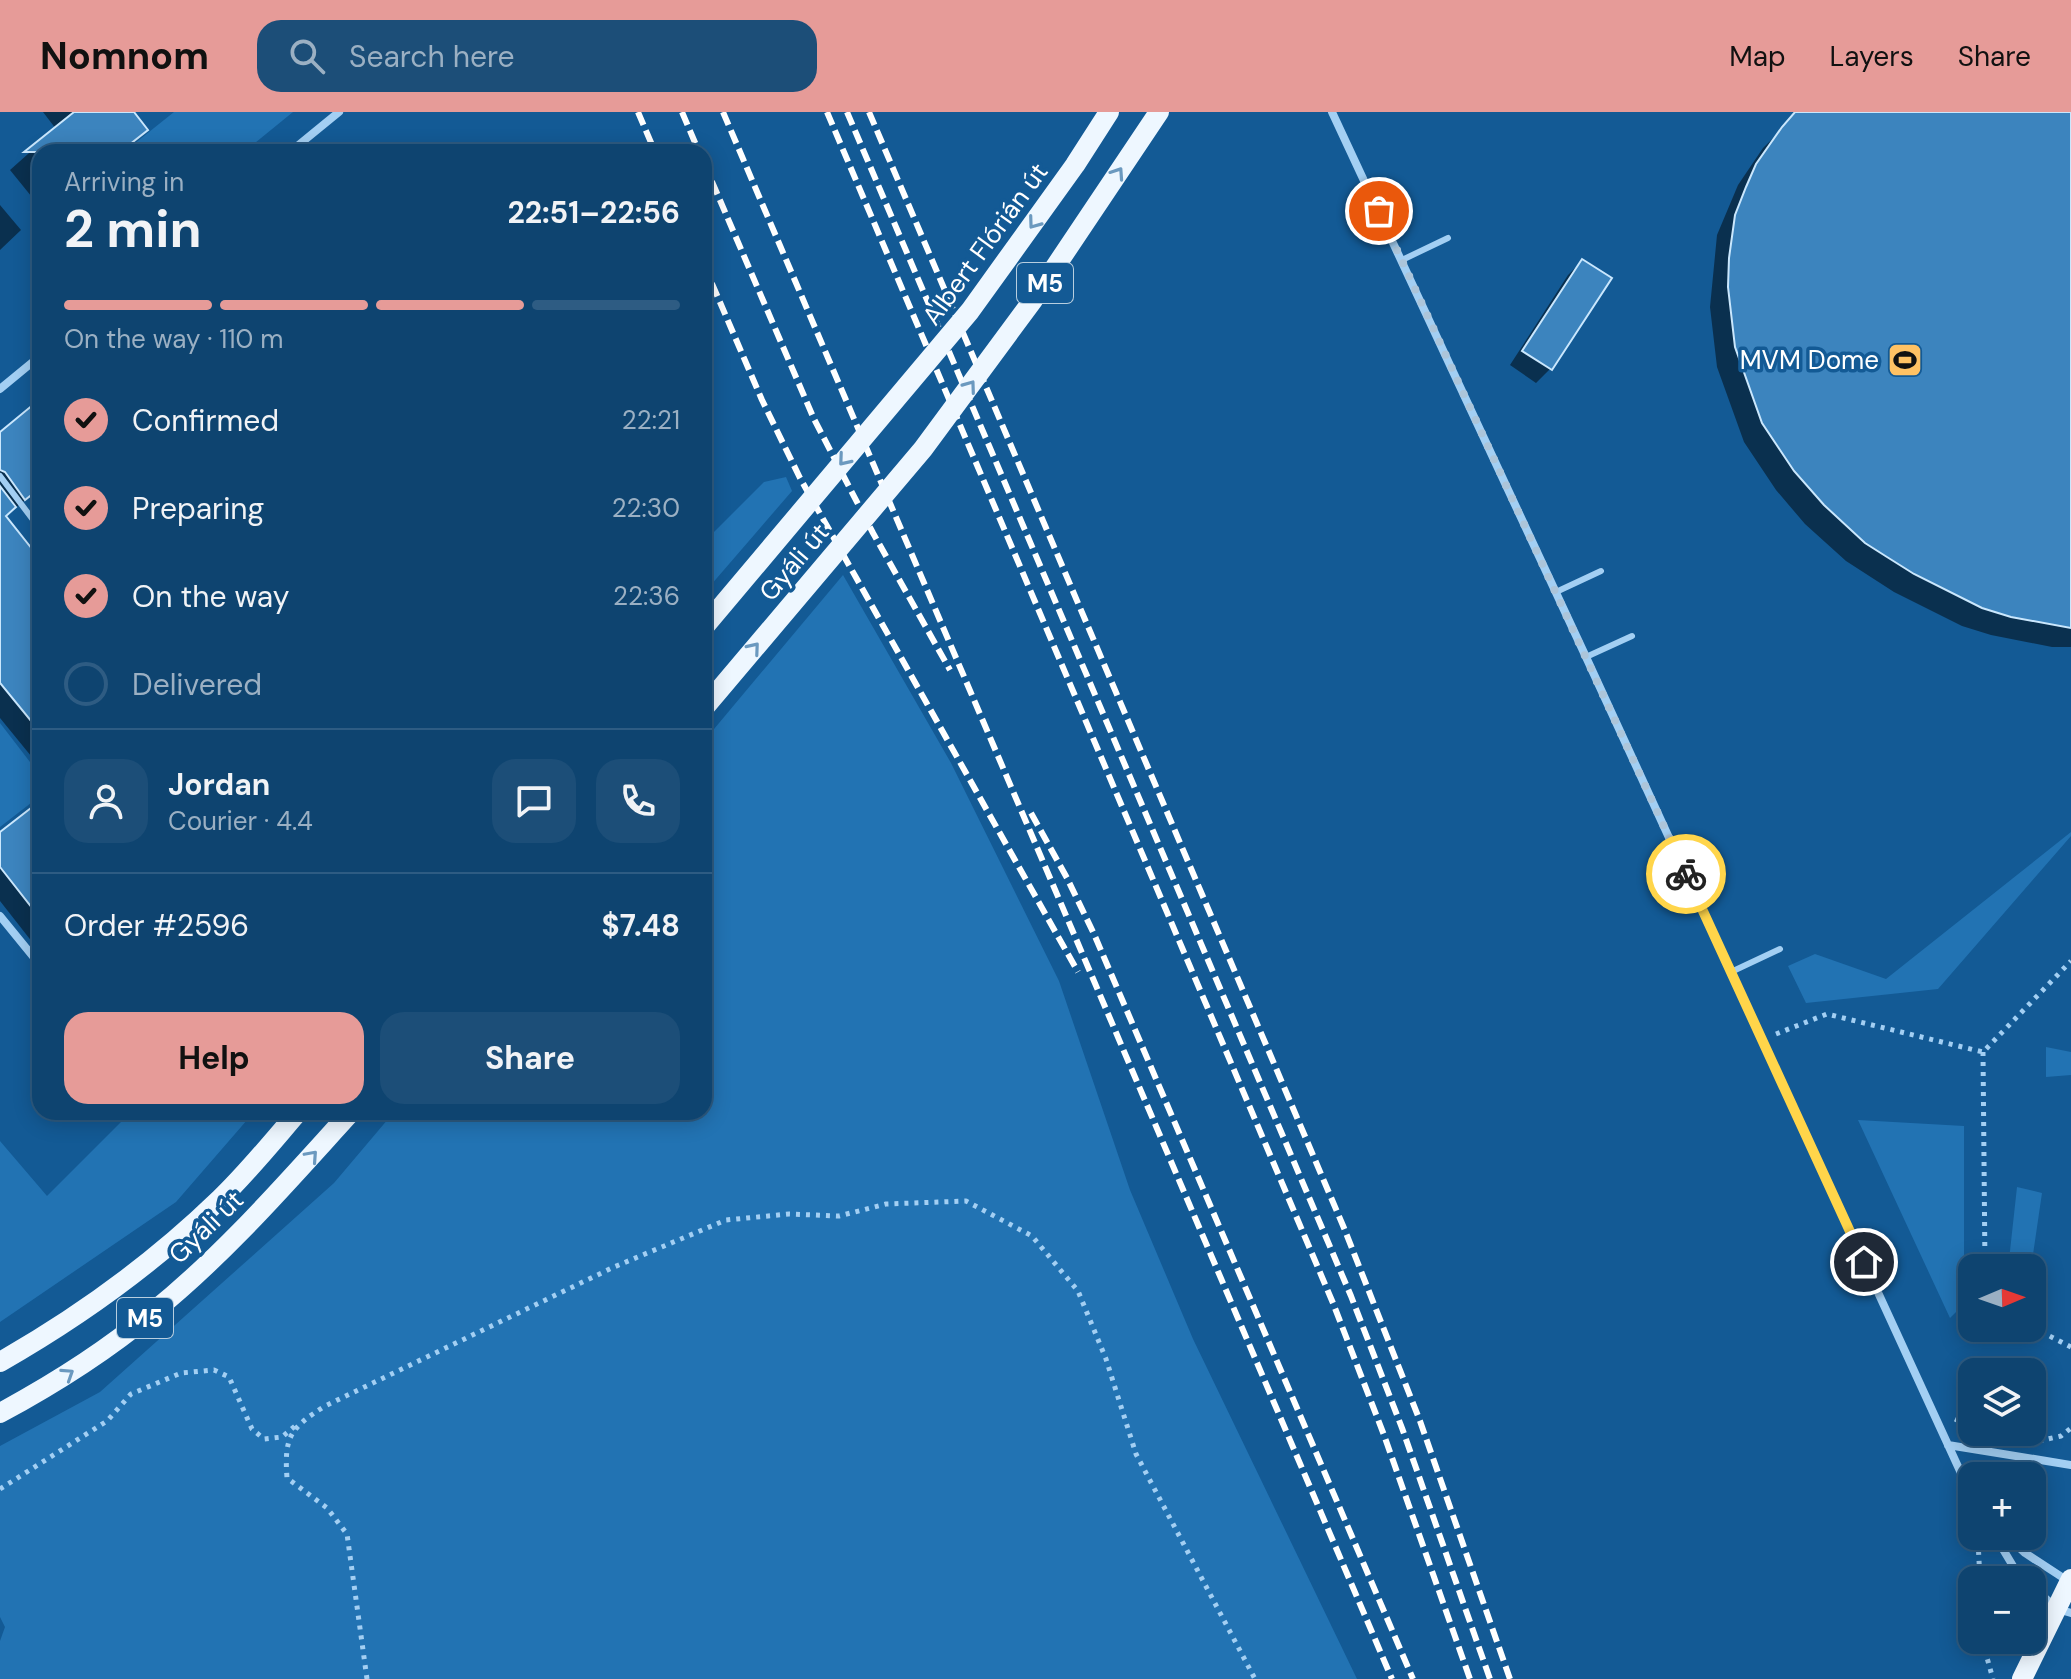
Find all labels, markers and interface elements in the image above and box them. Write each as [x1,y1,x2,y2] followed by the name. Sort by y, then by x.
[257,20,817,92] search box
[40,31,209,81] text: Nomnom
[285,34,329,78] icon: search
[349,37,515,76] text: Search here
[1729,38,1786,75] text: Map
[1830,38,1914,75] text: Layers
[1958,38,2031,75] text: Share
[915,156,1055,332] street label: Albert Flórián út
[64,165,184,199] text: Arriving in
[1108,167,1123,182] one-way arrow
[1345,177,1413,245] pin
[1357,189,1401,233] icon: bag
[507,193,680,232] text: 22:51–22:56
[64,195,202,263] text: 2 min
[1029,214,1044,228] one-way arrow
[1017,263,1073,303] road number: M5
[64,322,283,356] text: On the way · 110 m
[1886,341,1924,379] sports icon: MVM Dome
[1740,343,1879,377] place label: MVM Dome
[960,381,974,395] one-way arrow
[64,398,108,442] icon: check
[132,401,279,440] text: Confirmed
[622,403,680,437] text: 22:21
[839,451,854,465] one-way arrow
[64,486,108,530] icon: check
[132,489,264,528] text: Preparing
[612,491,680,525] text: 22:30
[752,516,836,608] street label: Gyáli út
[64,574,108,618] icon: check
[132,577,289,616] text: On the way
[613,579,680,613] text: 22:36
[745,643,759,657] one-way arrow
[132,665,262,704] text: Delivered
[64,759,148,843] button: person
[492,759,576,843] button: chat
[596,759,680,843] button: phone
[168,765,270,804] text: Jordan
[168,804,313,838] text: Courier · 4.4
[1646,834,1726,914] courier
[1664,852,1708,896] icon: bike
[64,906,249,945] text: Order #2596
[602,906,680,945] text: $7.48
[64,1012,364,1104] button: Help
[380,1012,680,1104] button: Share
[302,1150,316,1165] one-way arrow
[161,1183,251,1271] street label: Gyáli út
[1830,1228,1898,1296] pin
[1842,1240,1886,1284] icon: home
[1958,1254,2046,1342] north arrow
[1958,1254,2046,1654] map controls
[117,1298,173,1338] road number: M5
[1958,1358,2046,1446] button: layers
[59,1369,73,1384] one-way arrow
[1958,1462,2046,1550] button: +
[1958,1566,2046,1654] button: −

